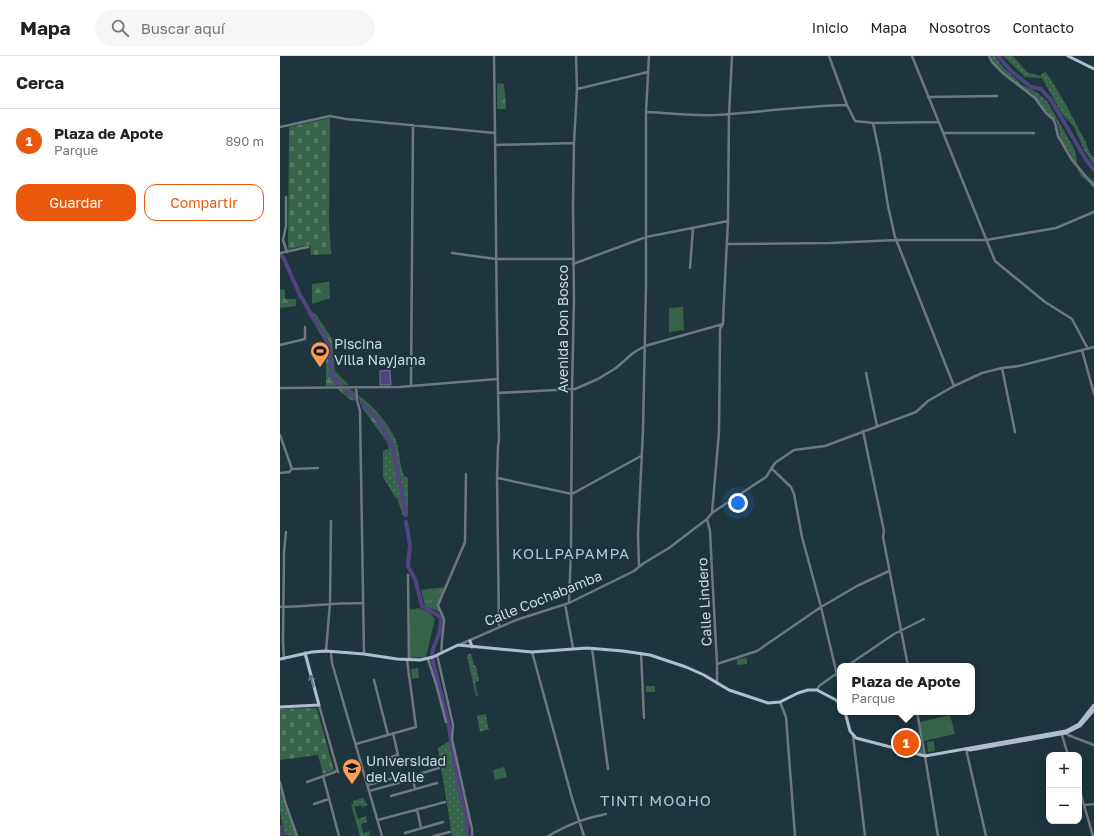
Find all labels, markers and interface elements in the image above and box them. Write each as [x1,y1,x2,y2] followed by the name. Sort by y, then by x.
[95,10,375,46] search box
[20,16,71,39] text: Mapa
[109,17,131,39] icon: search
[141,19,225,37] text: Buscar aquí
[812,19,848,36] text: Inicio
[870,19,907,36] text: Mapa
[929,19,990,36] text: Nosotros
[1012,19,1074,36] text: Contacto
[16,72,64,93] text: Cerca
[54,124,163,142] text: Plaza de Apote
[26,133,32,149] text: 1
[225,133,264,149] text: 890 m
[54,142,98,158] text: Parque
[16,184,136,221] button: Guardar
[144,184,264,221] button: Compartir
[554,265,571,393] street label: Avenida Don Bosco
[334,335,426,368] place label: Piscina Villa Nayjama
[309,340,331,368] sports icon: Piscina Villa Nayjama
[728,493,748,513] your location
[512,544,630,562] district label: KOLLPAPAMPA
[693,557,715,647] street label: Calle Lindero
[482,567,604,629] street label: Calle Cochabamba
[837,663,975,715] popup
[851,672,961,690] text: Plaza de Apote
[308,674,315,687] one-way arrow
[851,690,895,706] text: Parque
[893,728,919,758] pin: 1
[366,752,446,785] place label: Universidad del Valle
[1046,752,1082,824] map controls
[1046,752,1082,788] button: +
[341,757,363,785] school or university icon: Universidad del Valle
[1046,788,1082,824] button: −
[600,791,712,809] district label: TINTI MOQHO

